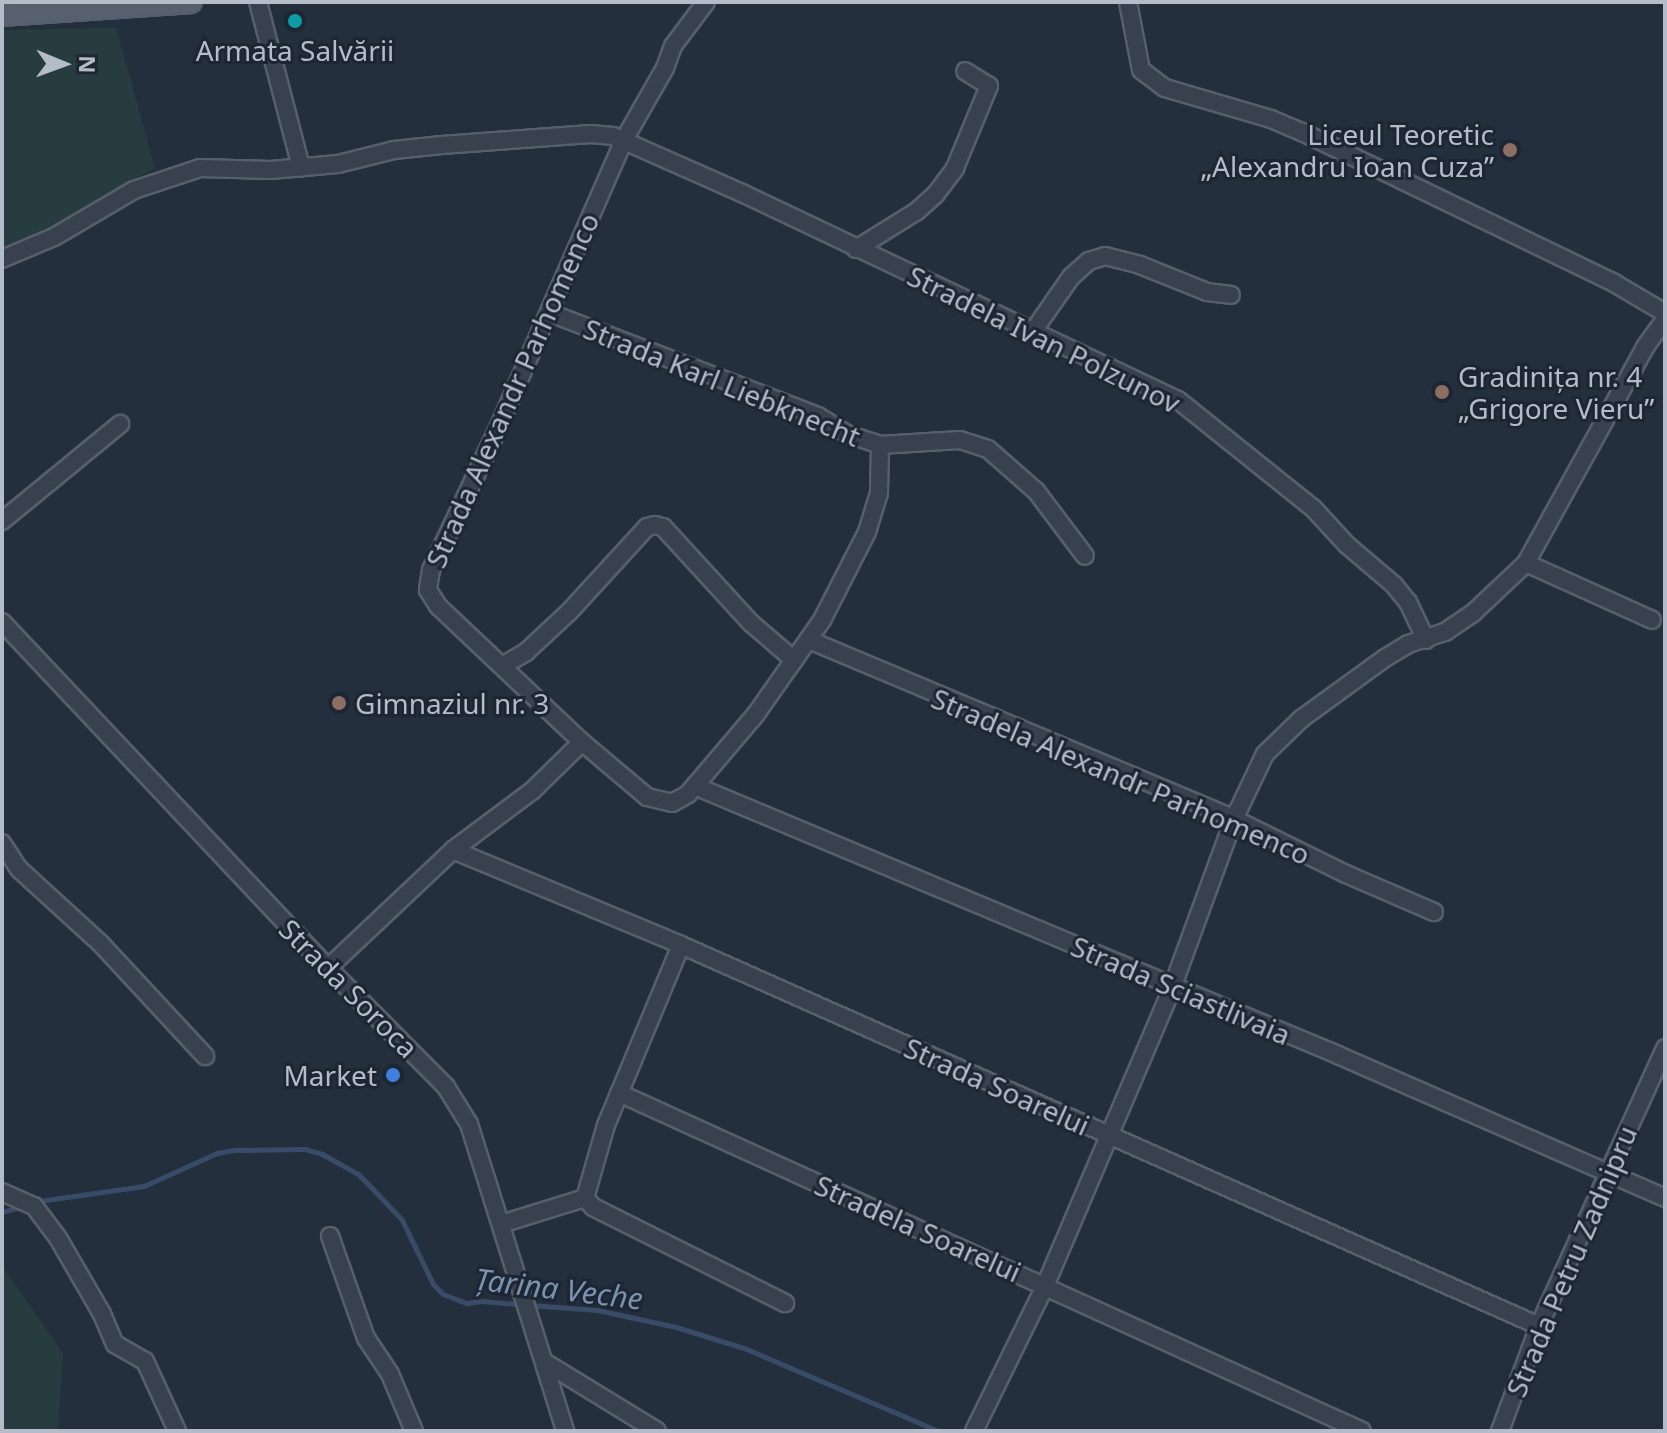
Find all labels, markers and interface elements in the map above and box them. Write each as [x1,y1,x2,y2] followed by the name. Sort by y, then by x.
[286,12,304,30] marker: Armata Salvării
[24,24,104,104] north arrow
[196,33,394,67] place label: Armata Salvării
[73,55,103,74] text: N
[1200,117,1494,183] place label: Liceul Teoretic „Alexandru Ioan Cuza”
[1501,141,1519,159] marker: Liceul Teoretic „Alexandru Ioan Cuza”
[418,207,606,573] street label: Strada Alexandr Parhomenco
[902,258,1186,420] street label: Stradela Ivan Polzunov
[579,311,865,453] street label: Strada Karl Liebknecht
[1458,359,1654,425] place label: Gradinița nr. 4 „Grigore Vieru”
[1433,383,1451,401] marker: Gradinița nr. 4 „Grigore Vieru”
[927,681,1315,871] street label: Stradela Alexandr Parhomenco
[355,686,549,720] place label: Gimnaziul nr. 3
[330,694,348,712] marker: Gimnaziul nr. 3
[273,912,425,1064] street label: Strada Soroca
[1066,929,1296,1051] street label: Strada Sciastlivaia
[899,1030,1095,1142] street label: Strada Soarelui
[283,1058,377,1092] place label: Market
[384,1066,402,1084] marker: Market
[1499,1121,1643,1401] street label: Strada Petru Zadnipru
[810,1168,1026,1288] street label: Stradela Soarelui
[473,1261,645,1317] water label: Țarina Veche

